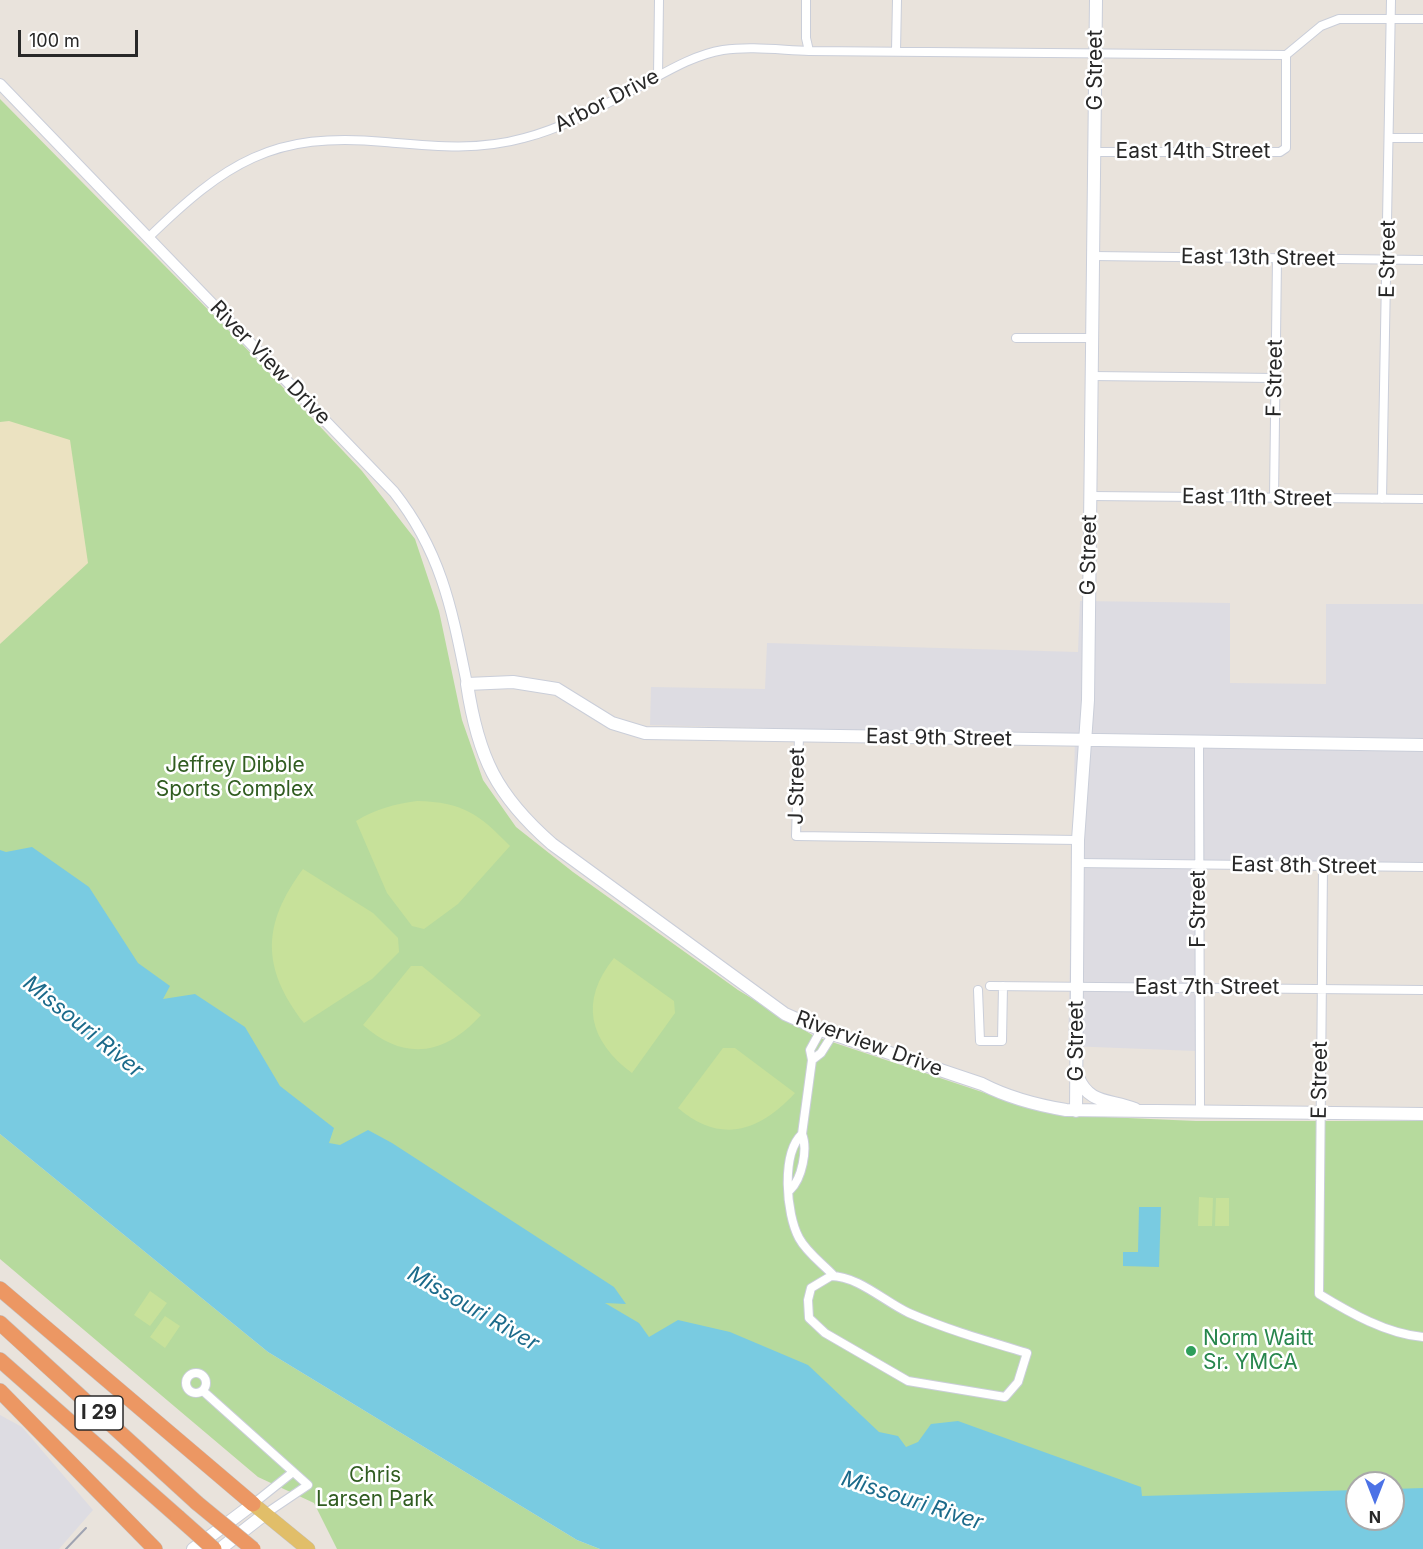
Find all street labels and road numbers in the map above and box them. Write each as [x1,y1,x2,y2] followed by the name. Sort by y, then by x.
[1083,30,1109,110] street label: G Street
[550,64,664,138] street label: Arbor Drive
[1116,139,1270,165] street label: East 14th Street
[1375,220,1401,298] street label: E Street
[1181,244,1335,272] street label: East 13th Street
[204,296,336,430] street label: River View Drive
[1262,339,1288,417] street label: F Street
[1182,484,1332,512] street label: East 11th Street
[1076,514,1102,596] street label: G Street
[866,724,1012,752] street label: East 9th Street
[784,747,810,825] street label: J Street
[1231,852,1377,880] street label: East 8th Street
[1186,870,1212,948] street label: F Street
[1135,975,1279,1001] street label: East 7th Street
[1064,1001,1090,1081] street label: G Street
[792,1006,946,1082] street label: Riverview Drive
[1307,1041,1333,1119] street label: E Street
[75,1396,123,1430] road number: I 29

